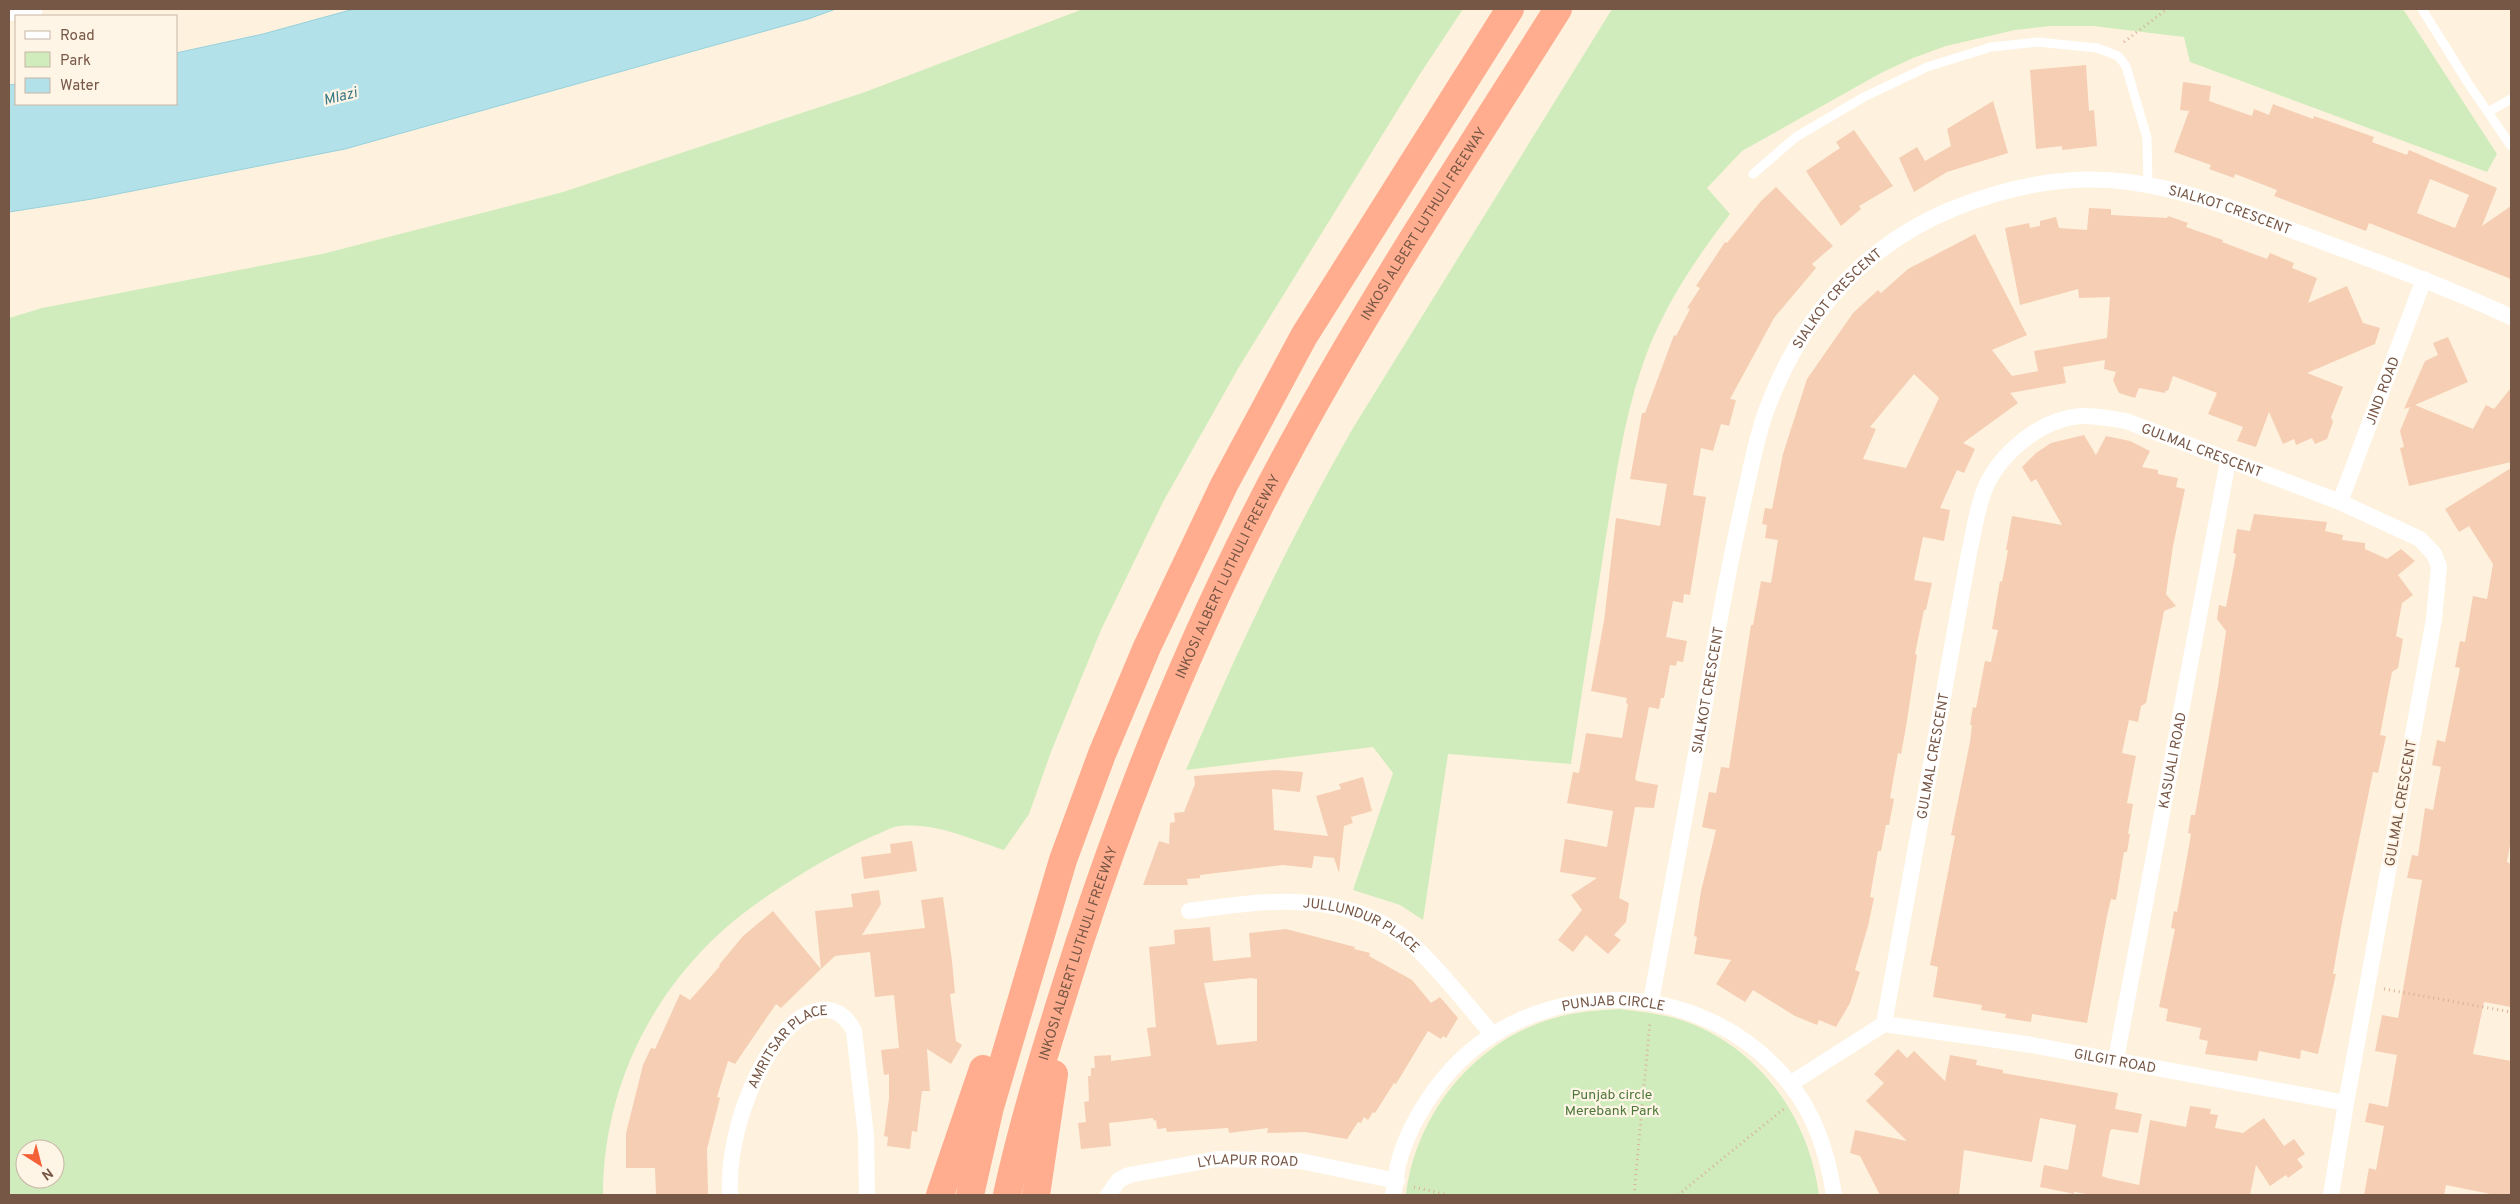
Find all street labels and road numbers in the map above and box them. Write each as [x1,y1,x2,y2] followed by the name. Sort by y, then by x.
[1358,124,1491,324] street label: INKOSI ALBERT LUTHULI FREEWAY
[2167,183,2293,239] street label: SIALKOT CRESCENT
[1790,245,1886,352] street label: SIALKOT CRESCENT
[2363,354,2404,428] street label: JIND ROAD
[2139,421,2265,482] street label: GULMAL CRESCENT
[1173,472,1285,682] street label: INKOSI ALBERT LUTHULI FREEWAY
[1689,625,1728,755] street label: SIALKOT CRESCENT
[1914,691,1954,821] street label: GULMAL CRESCENT
[2156,711,2191,810] street label: KASUALI ROAD
[2382,739,2421,868] street label: GULMAL CRESCENT
[1036,844,1122,1063] street label: INKOSI ALBERT LUTHULI FREEWAY
[1302,895,1423,957] street label: JULLUNDUR PLACE
[1560,993,1666,1016] street label: PUNJAB CIRCLE
[745,1003,828,1092] street label: AMRITSAR PLACE
[2072,1046,2157,1078] street label: GILGIT ROAD
[1196,1151,1299,1172] street label: LYLAPUR ROAD

